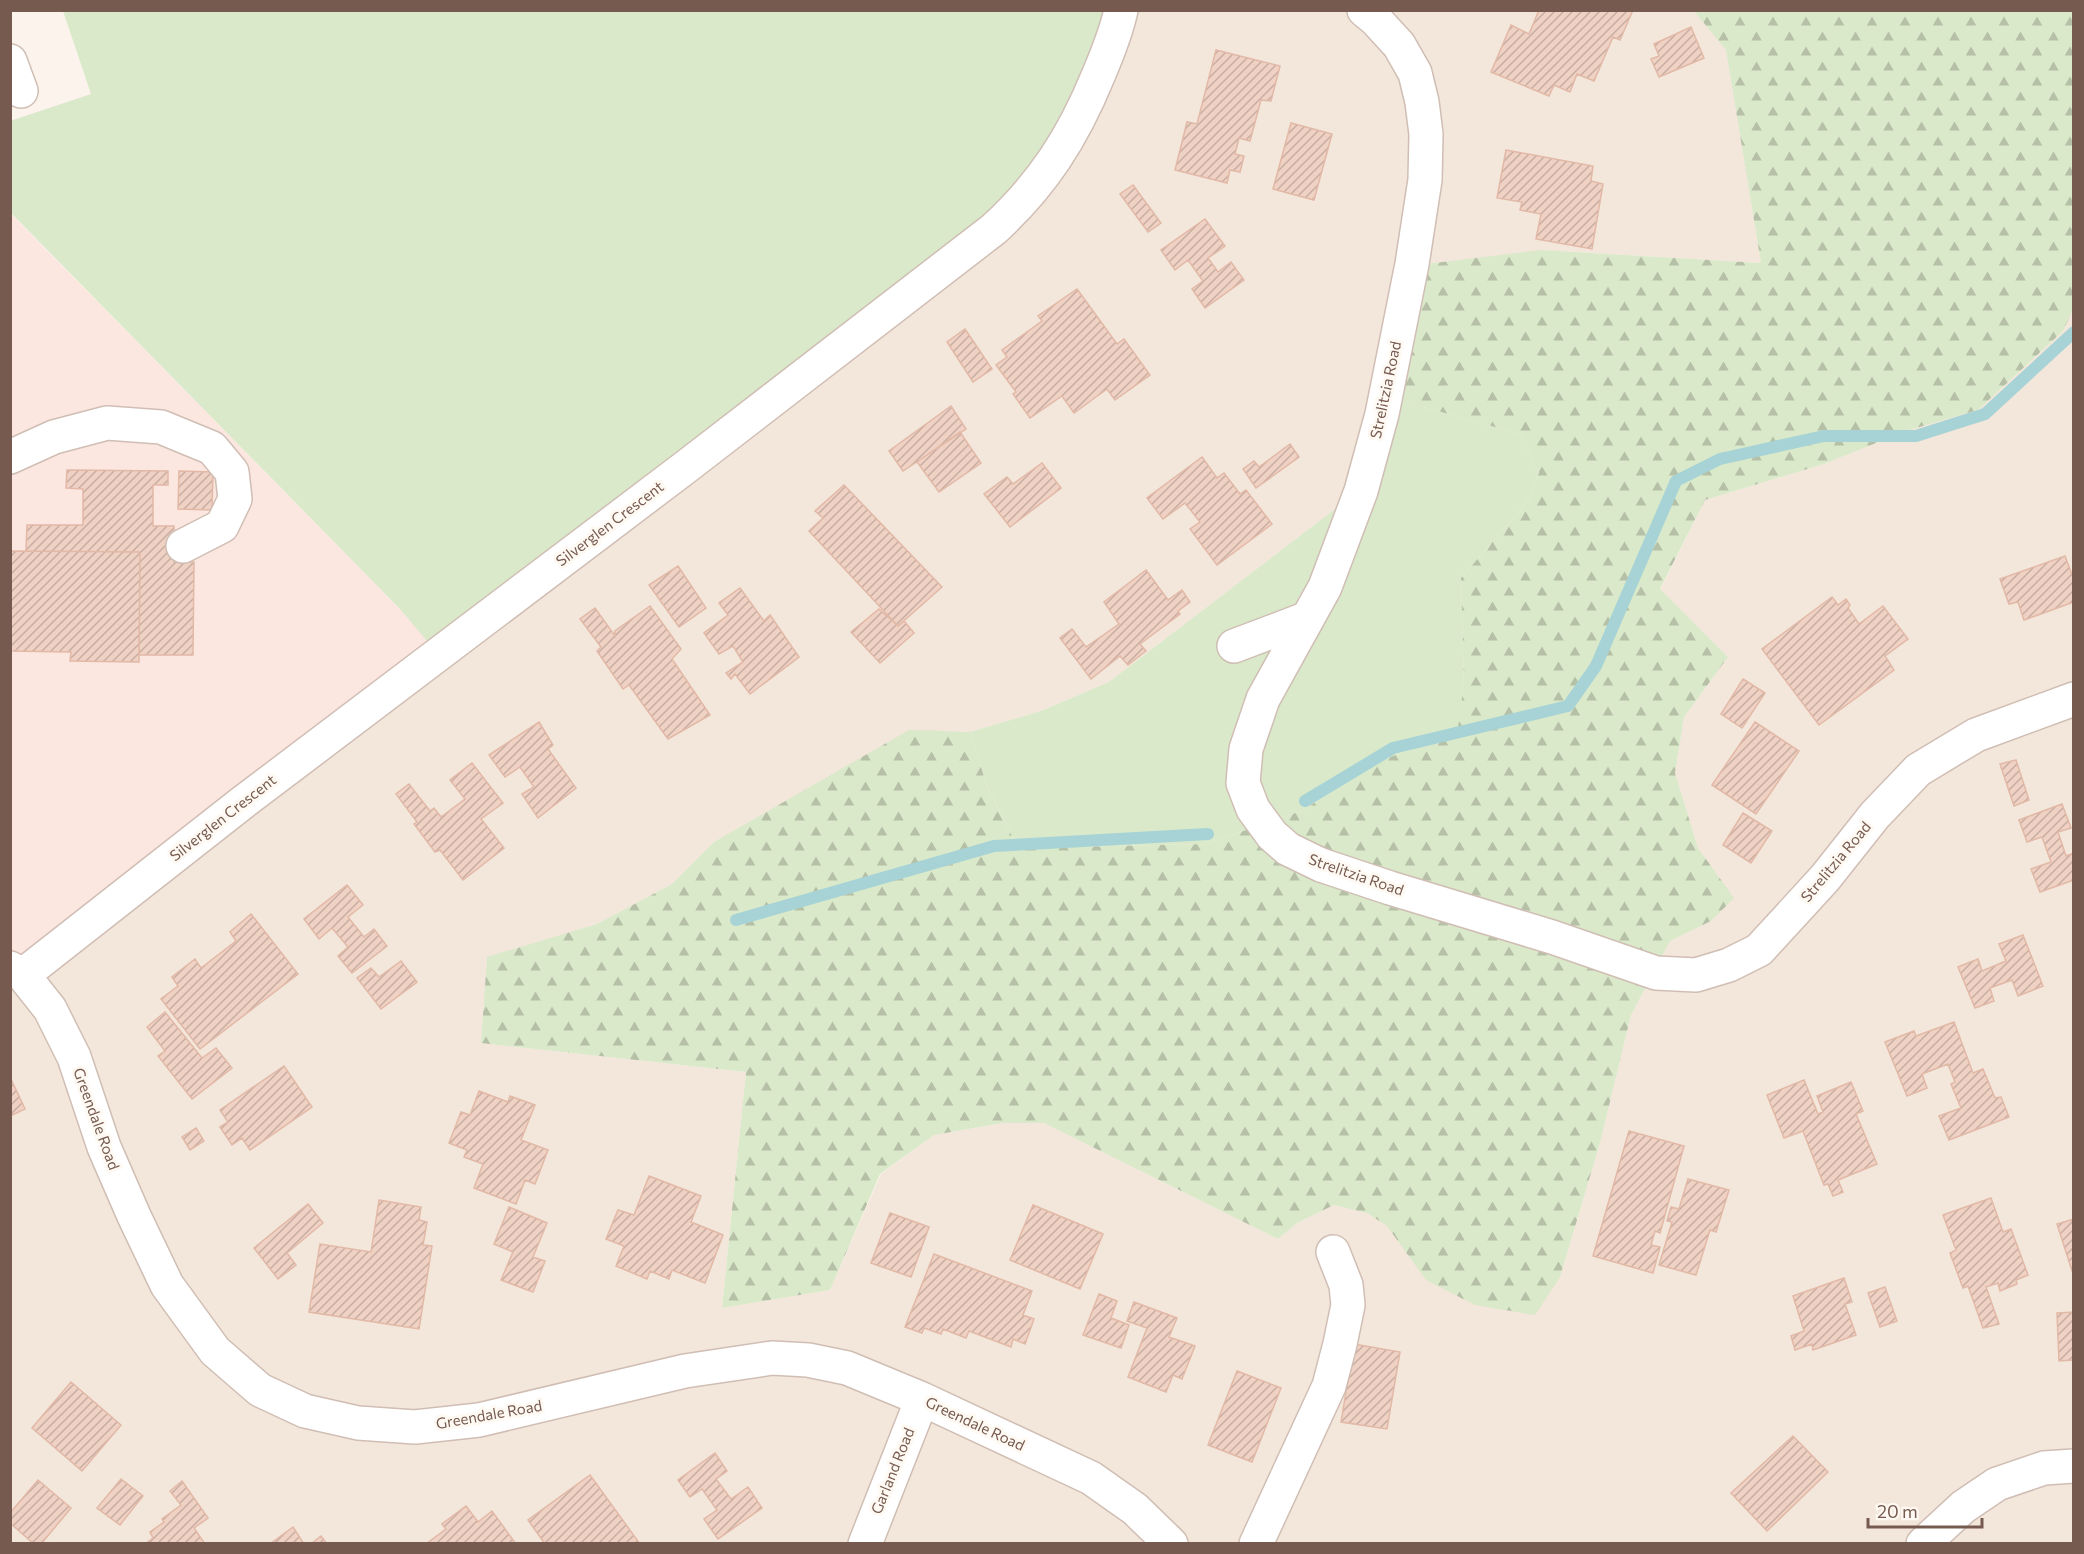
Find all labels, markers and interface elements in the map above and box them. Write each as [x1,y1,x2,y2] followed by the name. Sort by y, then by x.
[1366,339,1404,440] street label: Strelitzia Road
[552,477,667,569] street label: Silverglen Crescent
[166,770,279,864] street label: Silverglen Crescent
[1796,818,1874,905] street label: Strelitzia Road
[1306,849,1406,899] street label: Strelitzia Road
[70,1065,124,1172] street label: Greendale Road
[923,1392,1028,1454] street label: Greendale Road
[434,1396,543,1432] street label: Greendale Road
[867,1425,918,1516] street label: Garland Road
[1868,1491,1982,1529] scale bar
[1877,1500,1918,1522] text: 20 m

